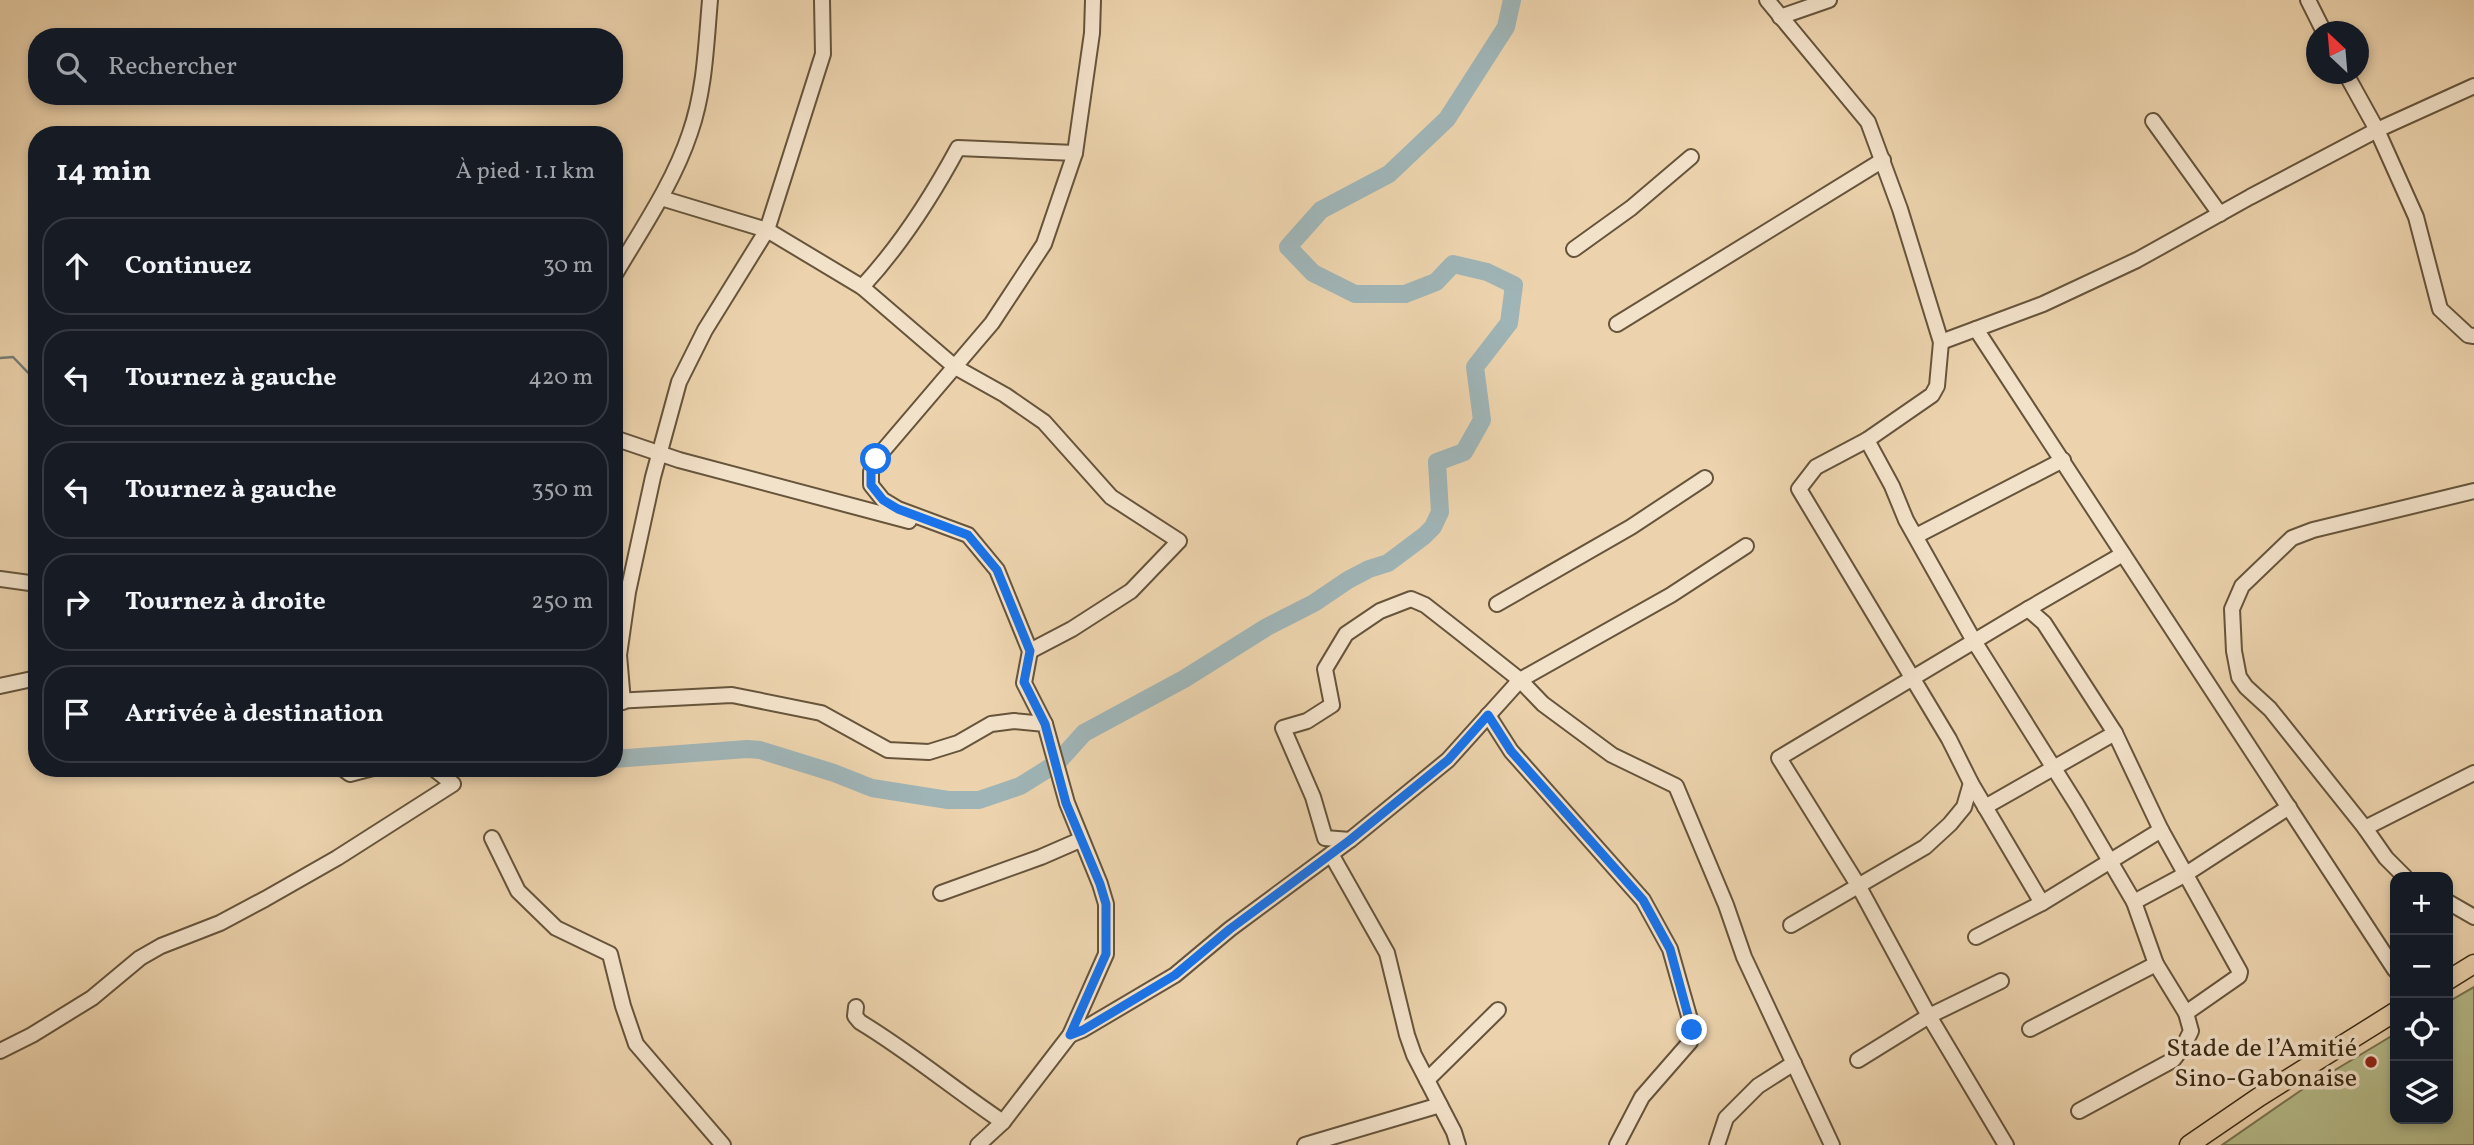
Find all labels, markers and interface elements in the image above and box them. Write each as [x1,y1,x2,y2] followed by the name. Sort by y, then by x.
[2306,21,2369,84] north arrow
[28,28,623,105] search box
[52,48,90,86] icon: search
[108,49,237,85] text: Rechercher
[56,151,152,193] text: 14 min
[456,156,595,188] text: À pied · 1.1 km
[58,247,96,285] icon: ahead
[125,248,251,284] text: Continuez
[543,250,593,282] text: 30 m
[58,359,96,397] icon: left
[125,360,337,396] text: Tournez à gauche
[528,362,593,394] text: 420 m
[860,443,891,474] route start
[58,471,96,509] icon: left
[125,472,337,508] text: Tournez à gauche
[532,474,593,506] text: 350 m
[58,583,96,621] icon: right
[125,584,326,620] text: Tournez à droite
[531,586,593,618] text: 250 m
[58,695,96,733] icon: arrive
[125,696,384,732] text: Arrivée à destination
[2390,872,2453,1124] map controls
[2390,872,2453,935] button: +
[2390,935,2453,998] button: −
[2390,998,2453,1061] button: locate
[1676,1014,1707,1045] route end
[2166,1031,2357,1097] place label: Stade de l’Amitié Sino-Gabonaise
[2363,1054,2379,1070] marker: Stade de l’Amitié Sino-Gabonaise
[2390,1061,2453,1124] button: layers

